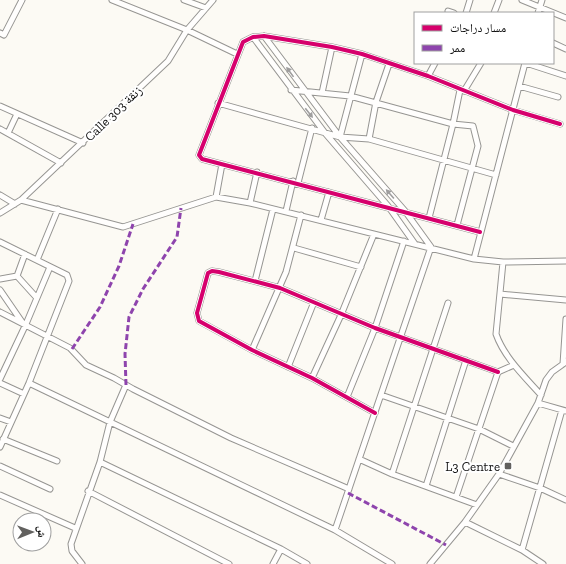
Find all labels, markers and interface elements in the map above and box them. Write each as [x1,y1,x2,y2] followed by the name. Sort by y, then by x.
[414,12,554,64] legend
[450,21,506,35] text: مسار دراجات
[449,41,465,55] text: ممر
[286,67,294,77] one-way arrow
[82,82,146,145] street label: Calle 303 زنقة
[305,108,314,119] one-way arrow
[386,189,395,199] one-way arrow
[445,459,500,474] place label: L3 Centre
[503,461,513,471] marker: L3 Centre
[12,512,52,552] north arrow
[34,526,48,538] text: ش

